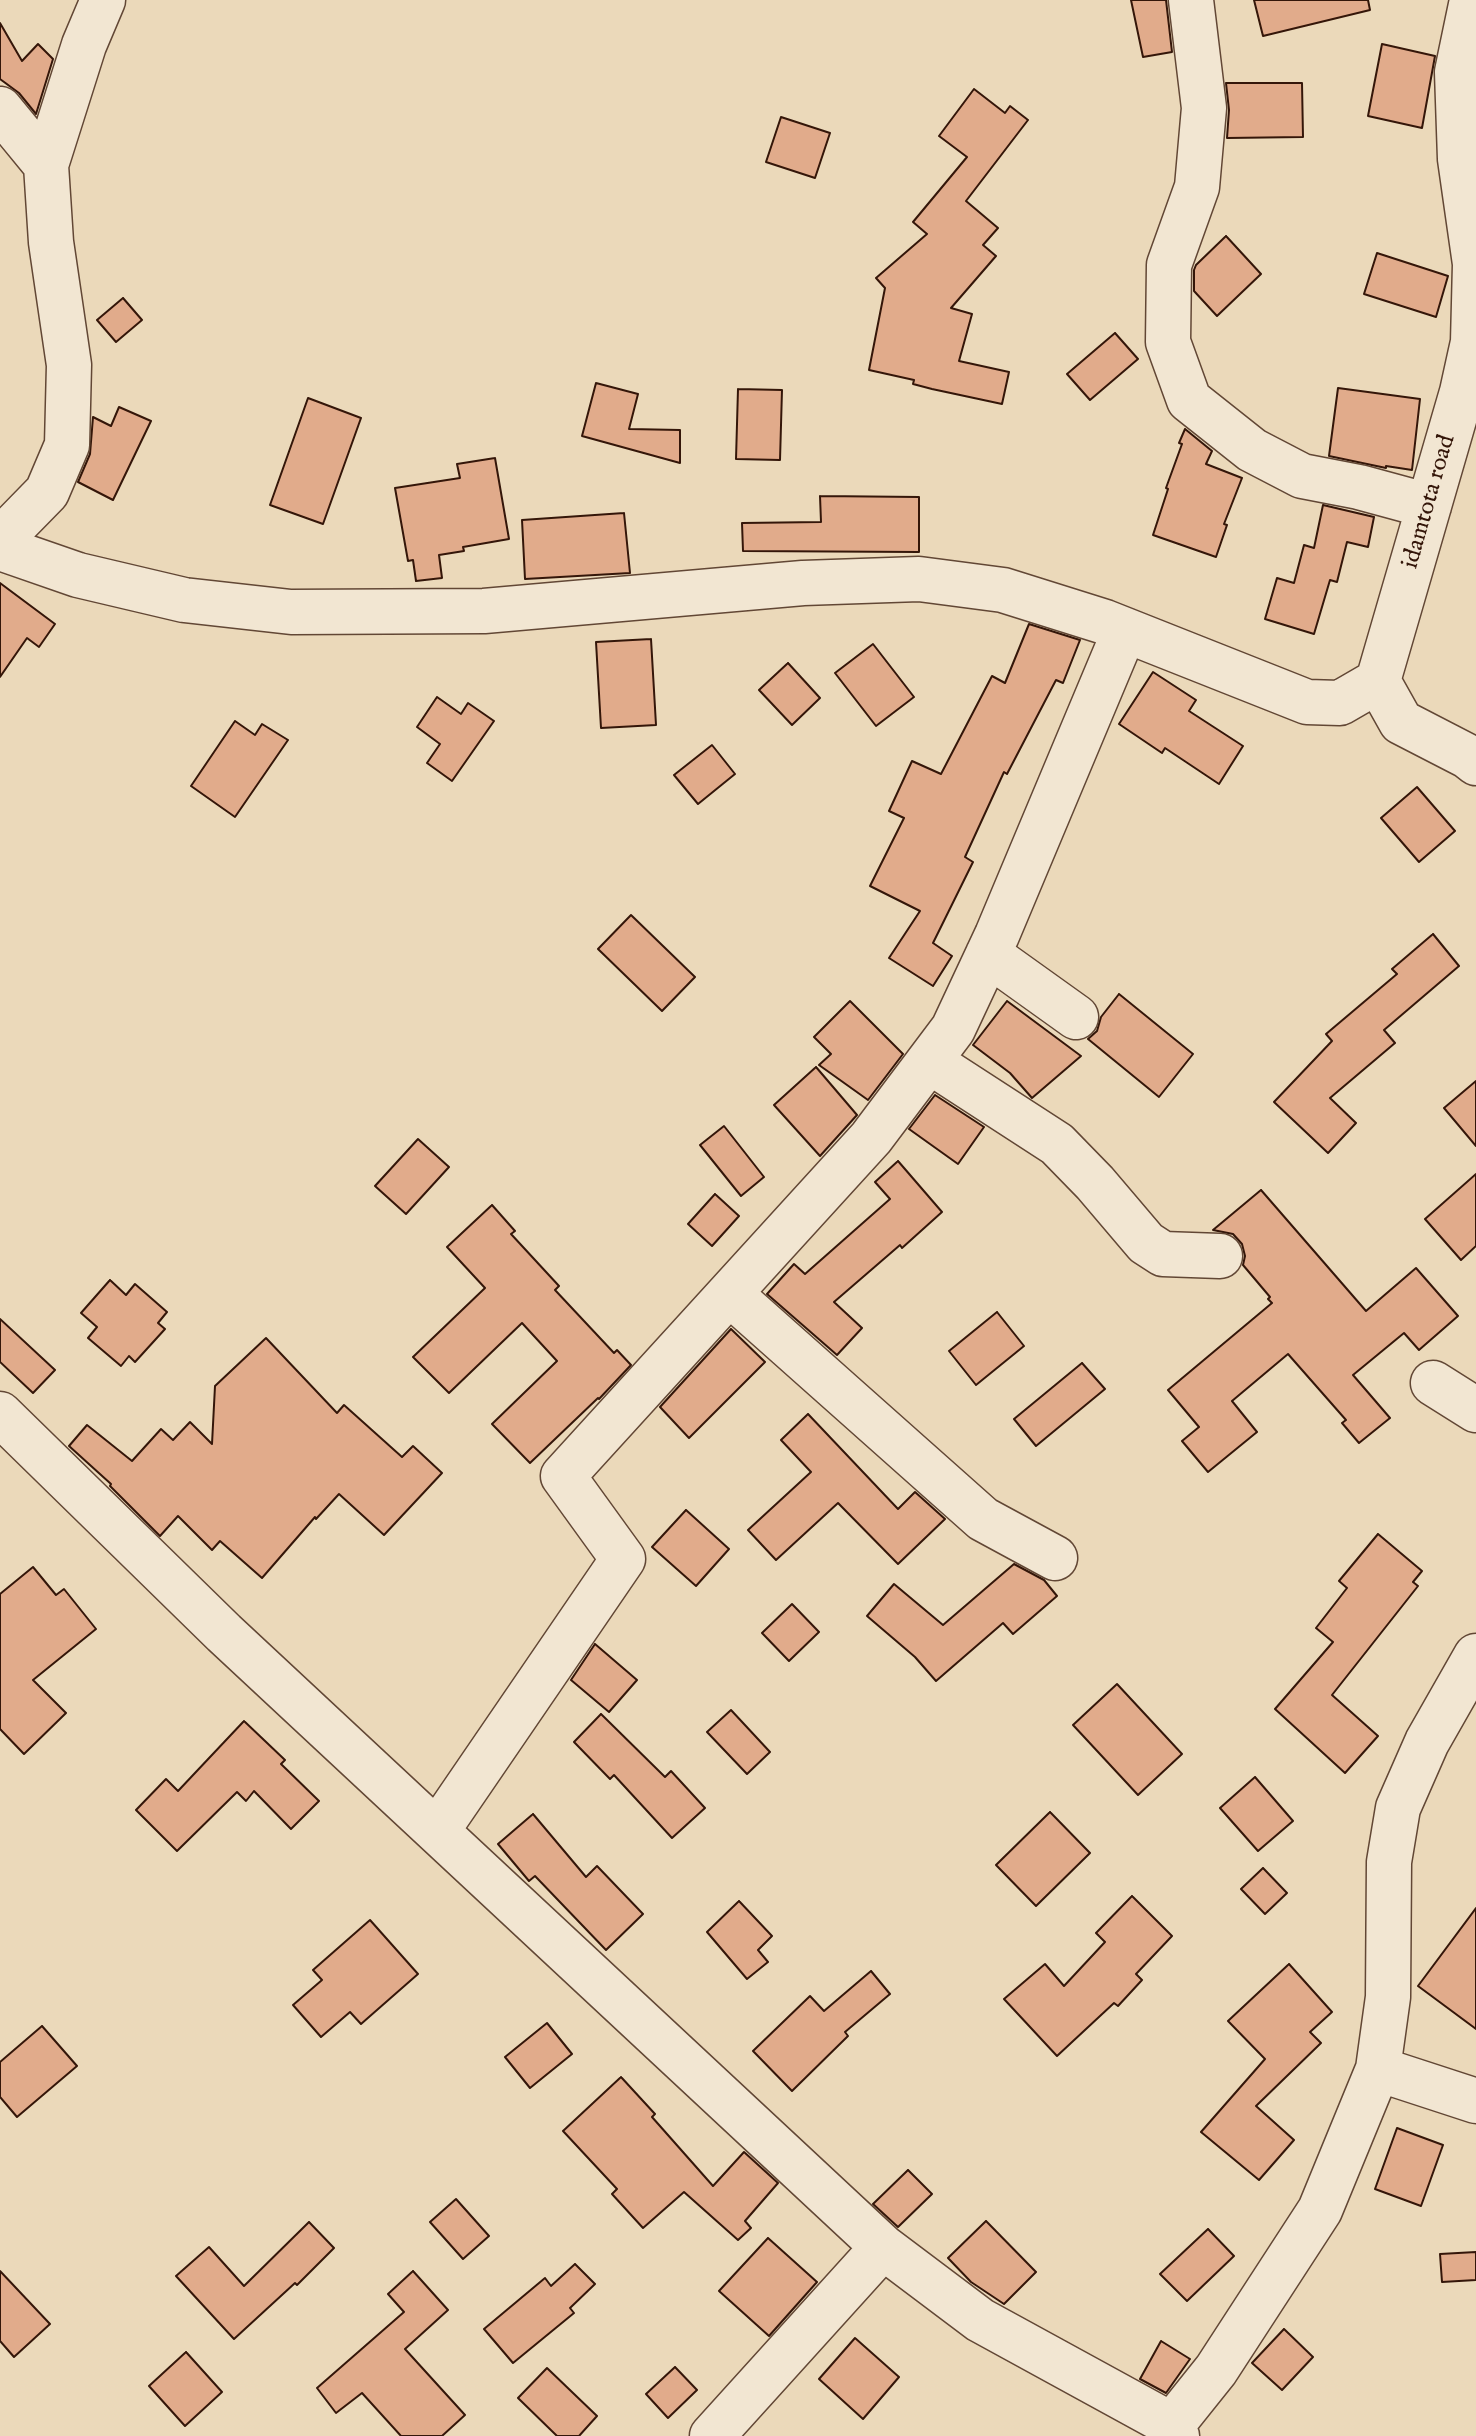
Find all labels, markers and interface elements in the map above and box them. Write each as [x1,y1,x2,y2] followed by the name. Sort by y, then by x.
[1397,432,1463,572] street label: idamtota road

